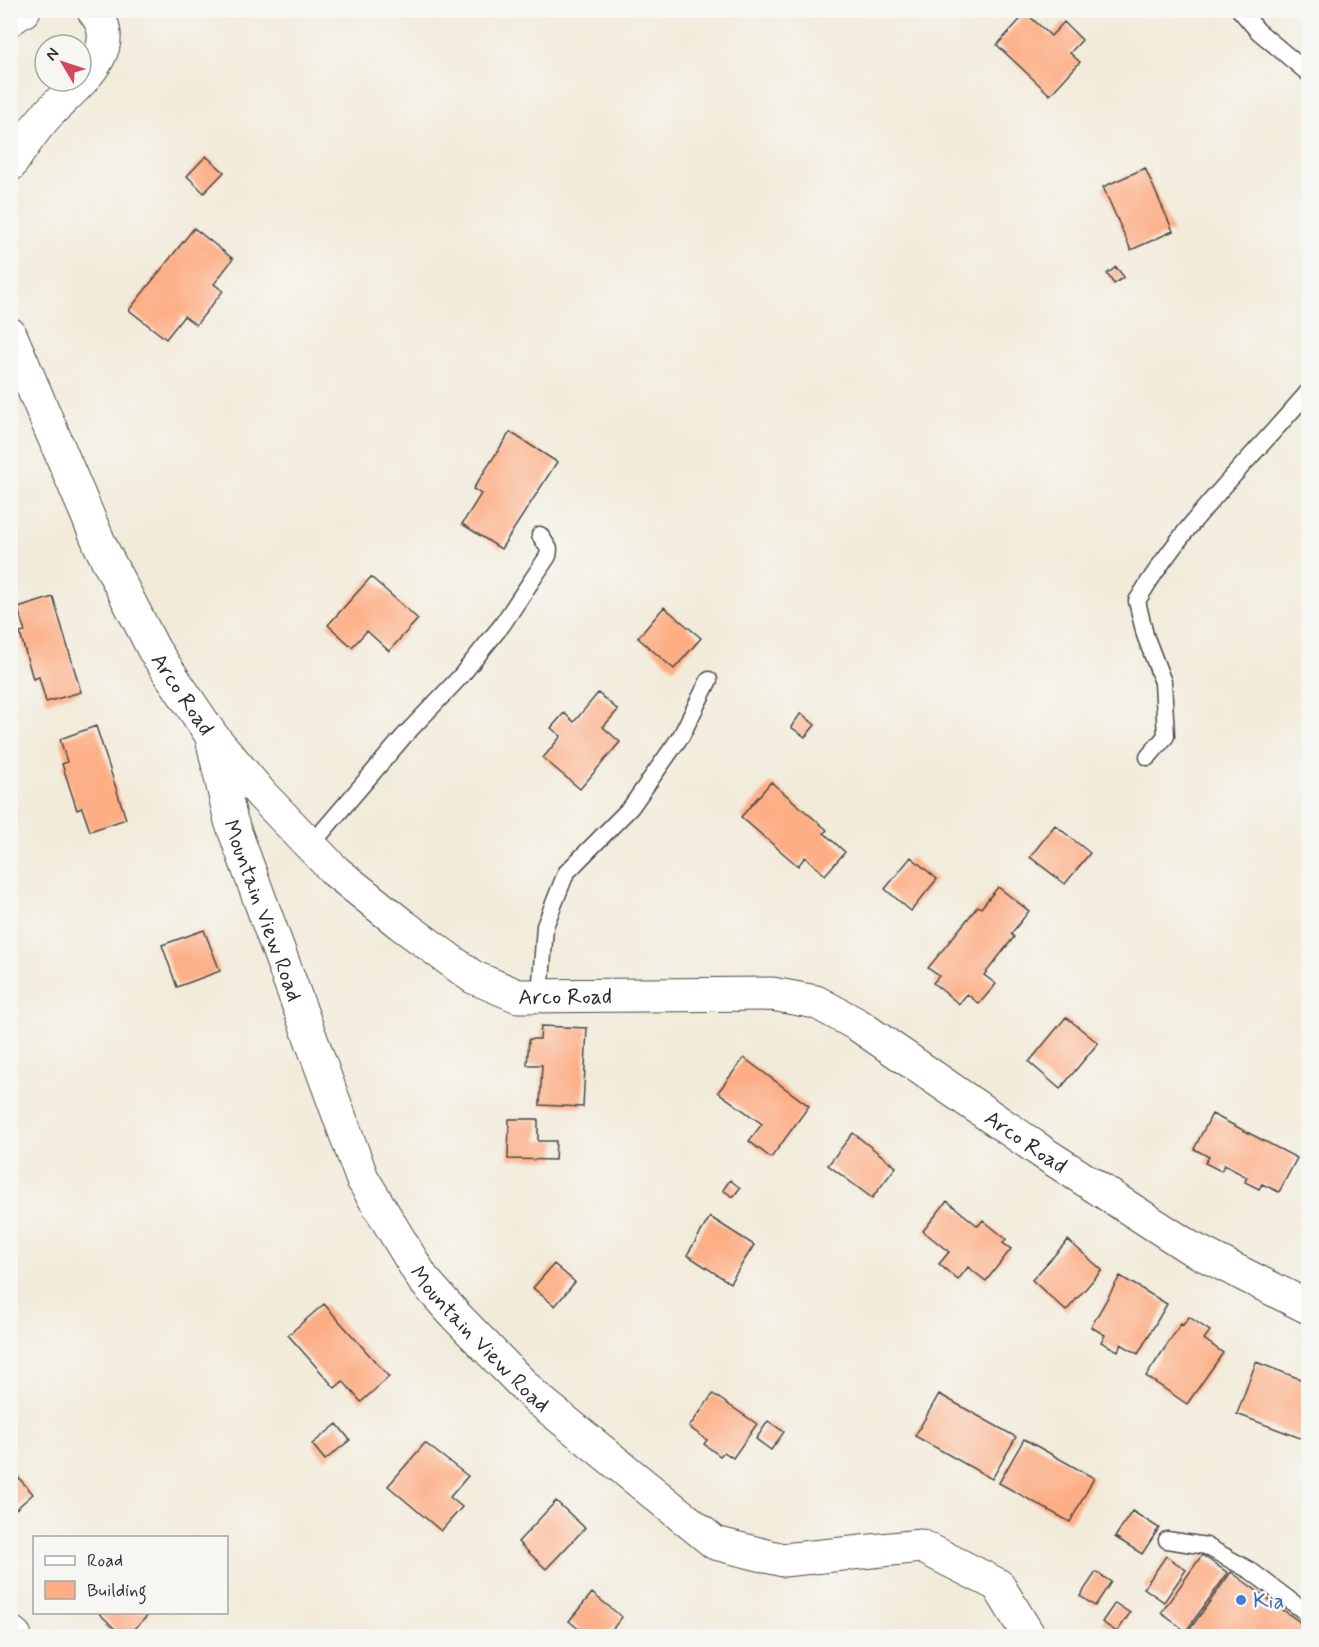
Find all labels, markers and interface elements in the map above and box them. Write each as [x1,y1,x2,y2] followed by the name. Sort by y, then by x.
[33,33,93,93] north arrow
[41,44,64,65] text: N
[144,648,220,741] street label: Arco Road
[216,816,308,1005] street label: Mountain View Road
[518,983,612,1012] street label: Arco Road
[979,1105,1072,1181] street label: Arco Road
[402,1262,555,1419] street label: Mountain View Road
[33,1536,228,1614] legend
[87,1549,123,1573] text: Road
[87,1579,147,1605] text: Building
[1253,1588,1284,1616] place label: Kia
[1234,1593,1248,1607] marker: Kia

